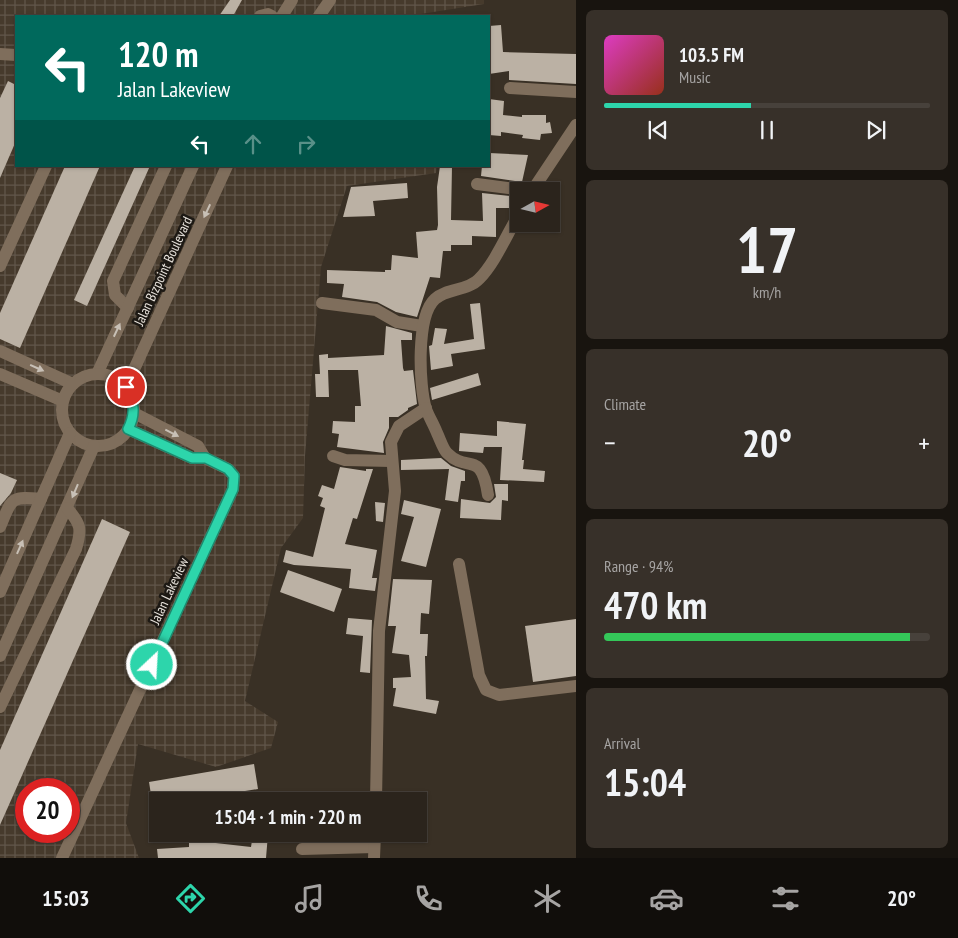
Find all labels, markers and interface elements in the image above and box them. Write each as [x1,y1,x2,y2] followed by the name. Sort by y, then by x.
[118,31,199,77] text: 120 m
[35,35,100,100] icon: left
[679,43,744,67] text: 103.5 FM
[679,67,711,87] text: Music
[118,75,230,103] text: Jalan Lakeview
[644,116,672,144] icon: previous
[753,116,781,144] icon: pause
[862,116,890,144] icon: next
[186,130,214,158] icon: left
[239,130,267,158] icon: ahead
[292,130,320,158] icon: right
[510,182,560,232] north arrow
[510,182,560,232] map controls
[202,204,210,218] one-way arrow
[736,207,798,291] text: 17
[129,214,196,329] street label: Jalan Bizpoint Boulevard
[753,282,781,302] text: km/h
[114,323,122,337] one-way arrow
[30,364,44,372] one-way arrow
[105,366,147,408] pin
[112,373,140,401] icon: arrive
[604,394,646,414] text: Climate
[742,418,792,467] text: 20°
[604,424,616,461] text: −
[918,424,930,461] text: +
[165,429,179,437] one-way arrow
[70,484,78,498] one-way arrow
[16,540,24,554] one-way arrow
[145,554,193,628] street label: Jalan Lakeview
[604,556,673,576] text: Range · 94%
[604,580,707,629] text: 470 km
[125,638,177,690] position arrow
[604,733,640,753] text: Arrival
[604,757,686,806] text: 15:04
[15,778,80,843] speed limit sign: 20
[215,805,361,829] text: 15:04 · 1 min · 220 m
[173,881,208,916] icon: directions
[292,881,327,916] icon: music
[411,881,446,916] icon: phone
[530,881,565,916] icon: climate
[649,881,684,916] icon: car
[768,881,803,916] icon: filters
[42,884,90,912] text: 15:03
[887,884,916,912] text: 20°

